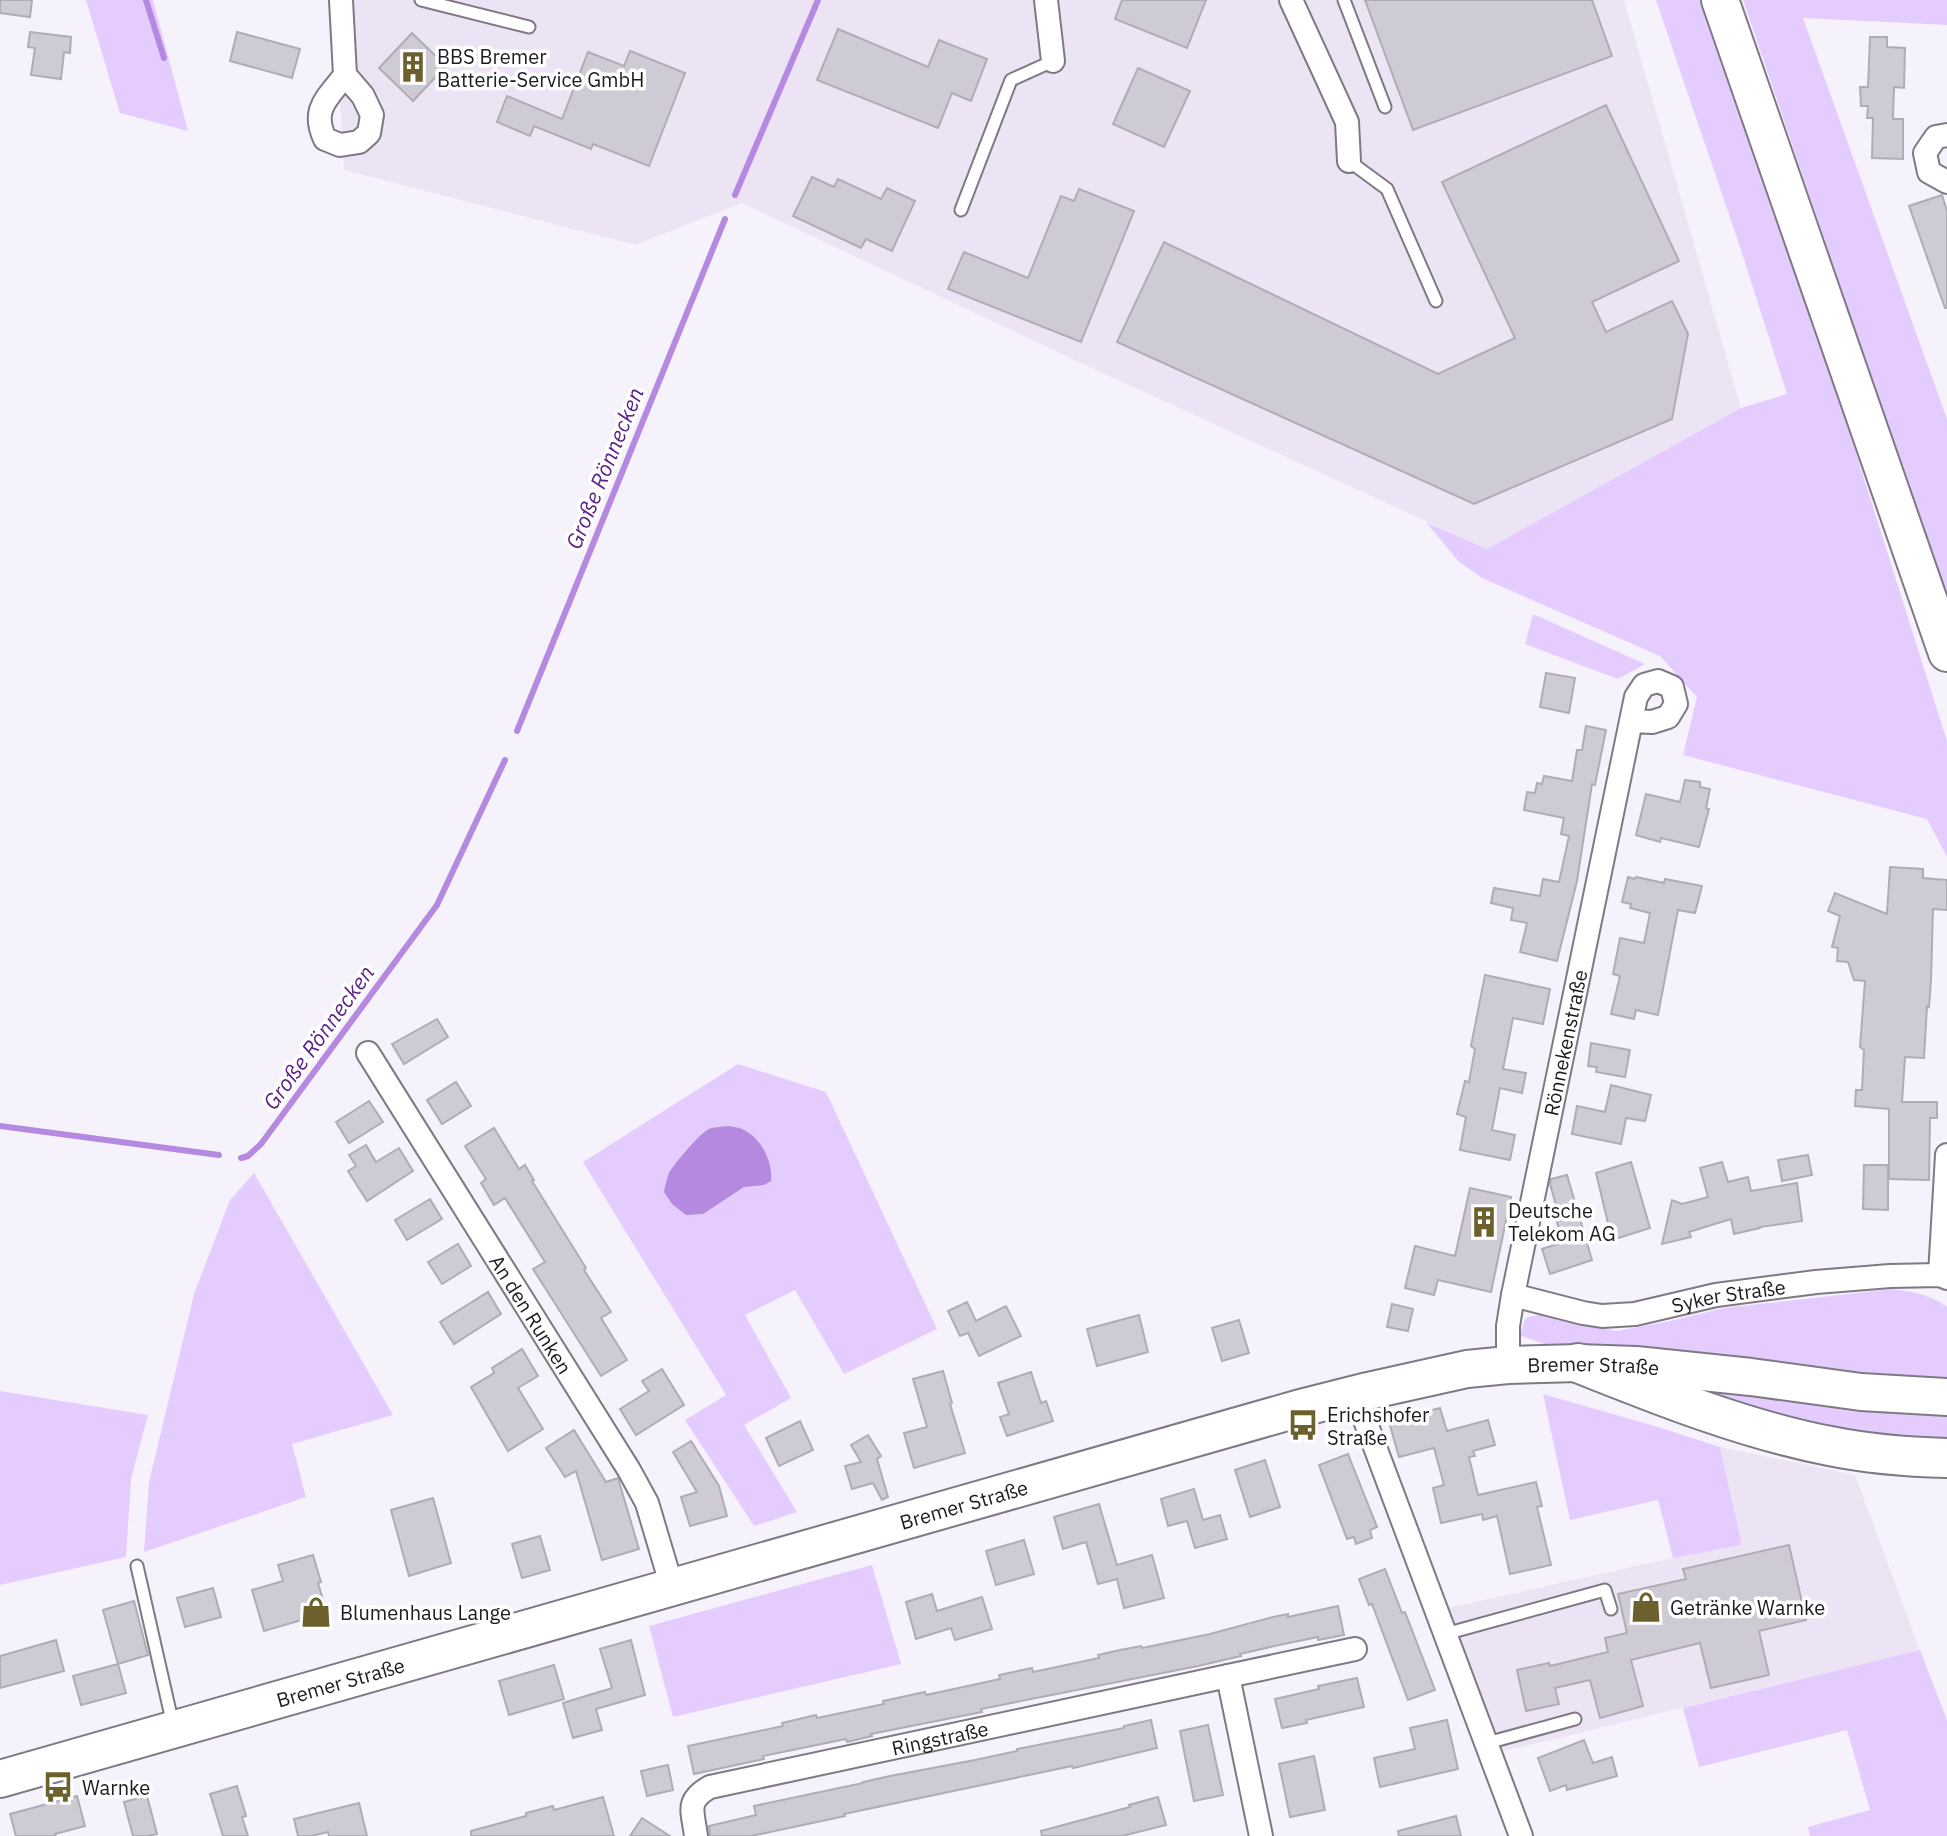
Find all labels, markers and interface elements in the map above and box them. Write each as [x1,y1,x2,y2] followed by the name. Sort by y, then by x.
[437,43,644,93] place label: BBS Bremer Batterie-Service GmbH
[396,50,430,84] building icon: BBS Bremer Batterie-Service GmbH
[558,383,650,553] water label: Große Rönnecken
[256,959,380,1115] water label: Große Rönnecken
[1537,967,1593,1118] street label: Rönnekenstraße
[1508,1197,1616,1247] place label: Deutsche Telekom AG
[1467,1205,1501,1239] building icon: Deutsche Telekom AG
[484,1249,579,1379] street label: An den Runken
[1669,1273,1787,1319] street label: Syker Straße
[1527,1349,1661,1381] street label: Bremer Straße
[1327,1401,1429,1451] place label: Erichshofer Straße
[1286,1408,1320,1442] bus stop icon: Erichshofer Straße
[896,1473,1031,1535] street label: Bremer Straße
[1629,1590,1663,1624] shop icon: Getränke Warnke
[1670,1594,1825,1621] place label: Getränke Warnke
[299,1595,333,1629] shop icon: Blumenhaus Lange
[340,1599,511,1626] place label: Blumenhaus Lange
[273,1651,408,1713] street label: Bremer Straße
[889,1714,991,1761] street label: Ringstraße
[41,1770,75,1804] bus stop icon: Warnke
[82,1774,150,1801] place label: Warnke

